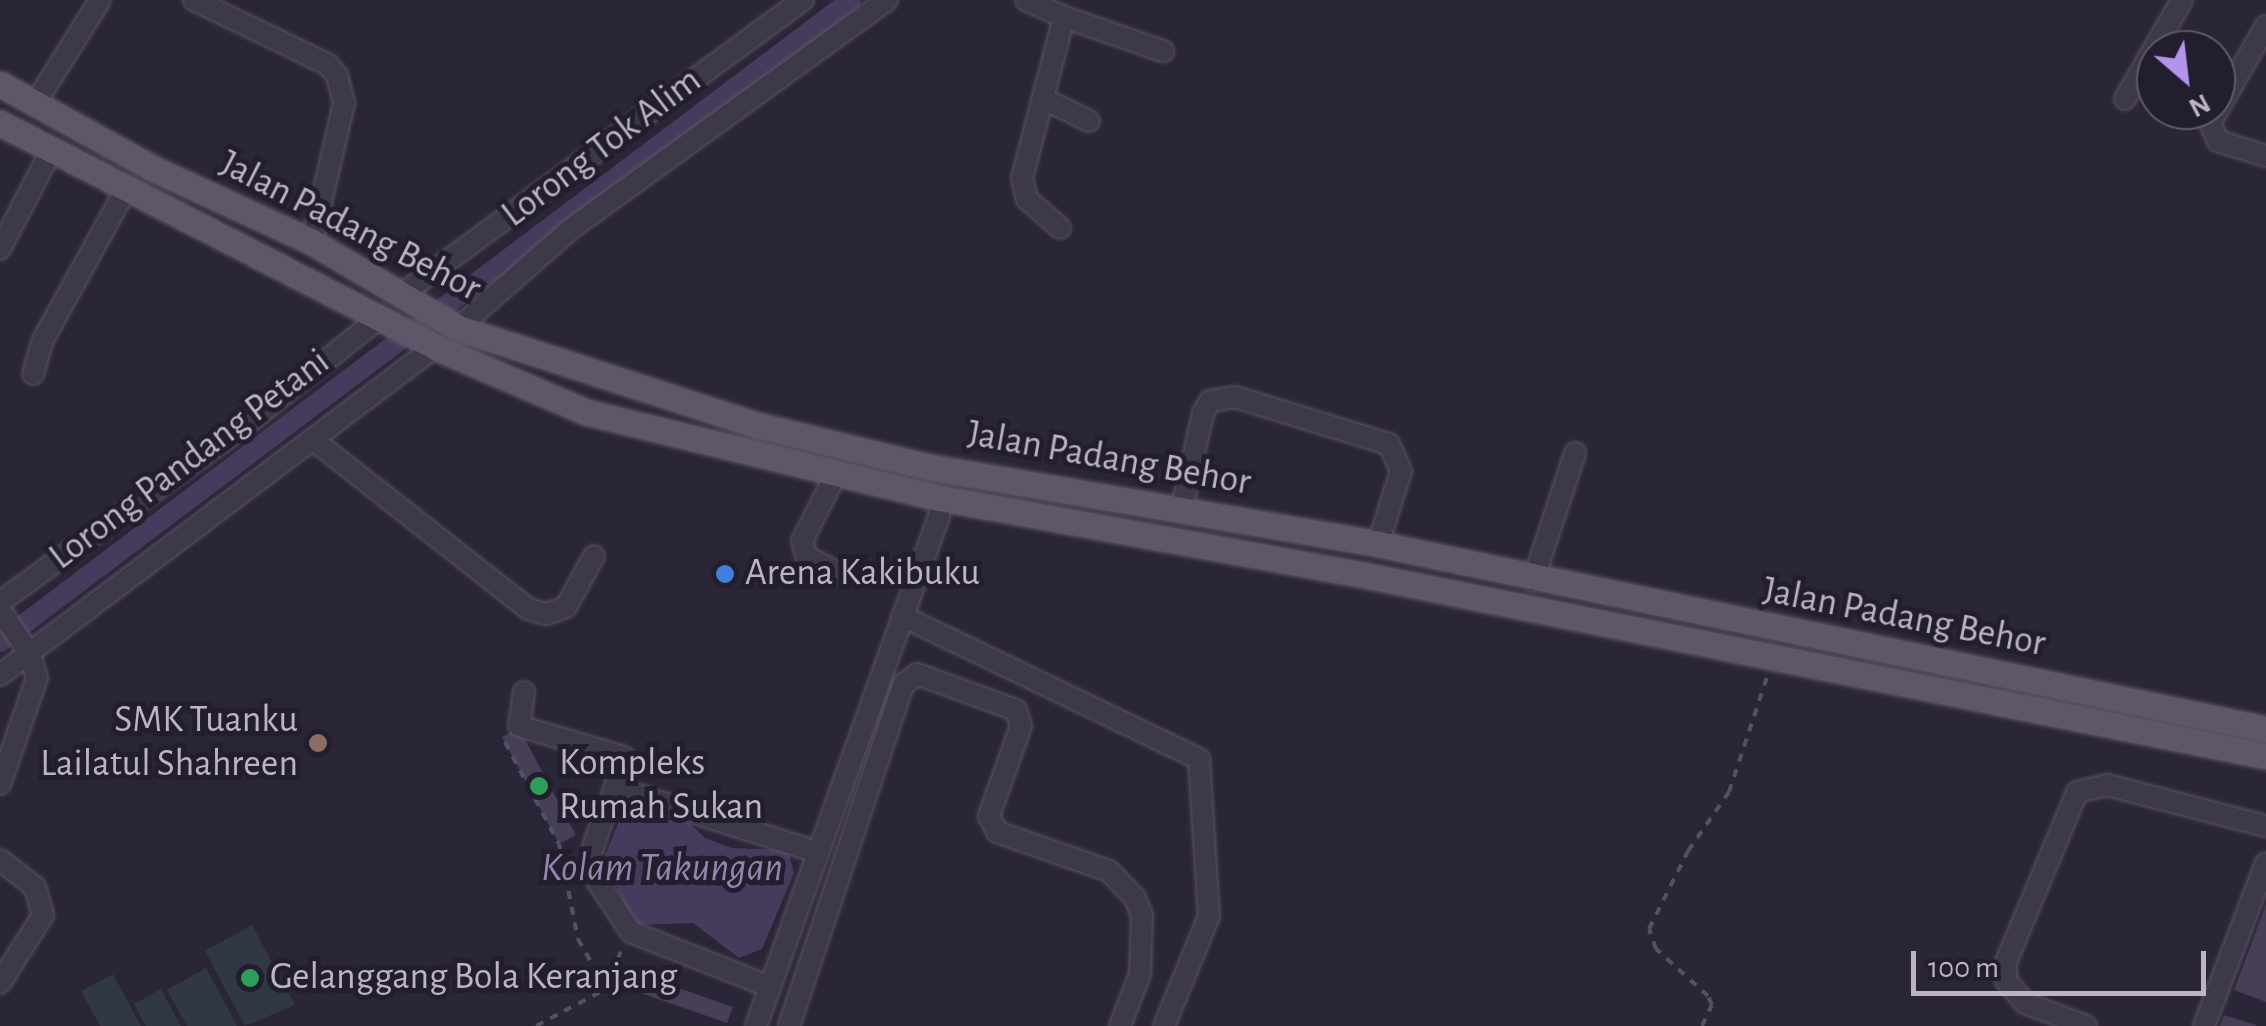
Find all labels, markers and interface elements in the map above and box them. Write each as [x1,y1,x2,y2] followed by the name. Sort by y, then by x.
[2136,30,2236,130] north arrow
[493,58,711,238] street label: Lorong Tok Alim
[2184,88,2214,122] text: N
[212,142,488,312] street label: Jalan Padang Behor
[41,340,339,580] street label: Lorong Pandang Petani
[964,412,1254,506] street label: Jalan Padang Behor
[745,551,980,597] place label: Arena Kakibuku
[714,563,736,585] marker: Arena Kakibuku
[1759,568,2049,668] street label: Jalan Padang Behor
[40,698,298,788] place label: SMK Tuanku Lailatul Shahreen
[307,732,329,754] marker: SMK Tuanku Lailatul Shahreen
[559,741,763,831] place label: Kompleks Rumah Sukan
[528,775,550,797] marker: Kompleks Rumah Sukan
[541,844,783,892] water label: Kolam Takungan
[1916,931,2211,993] scale bar
[1928,953,1999,983] text: 100 m
[270,955,677,1001] place label: Gelanggang Bola Keranjang
[239,967,261,989] marker: Gelanggang Bola Keranjang

